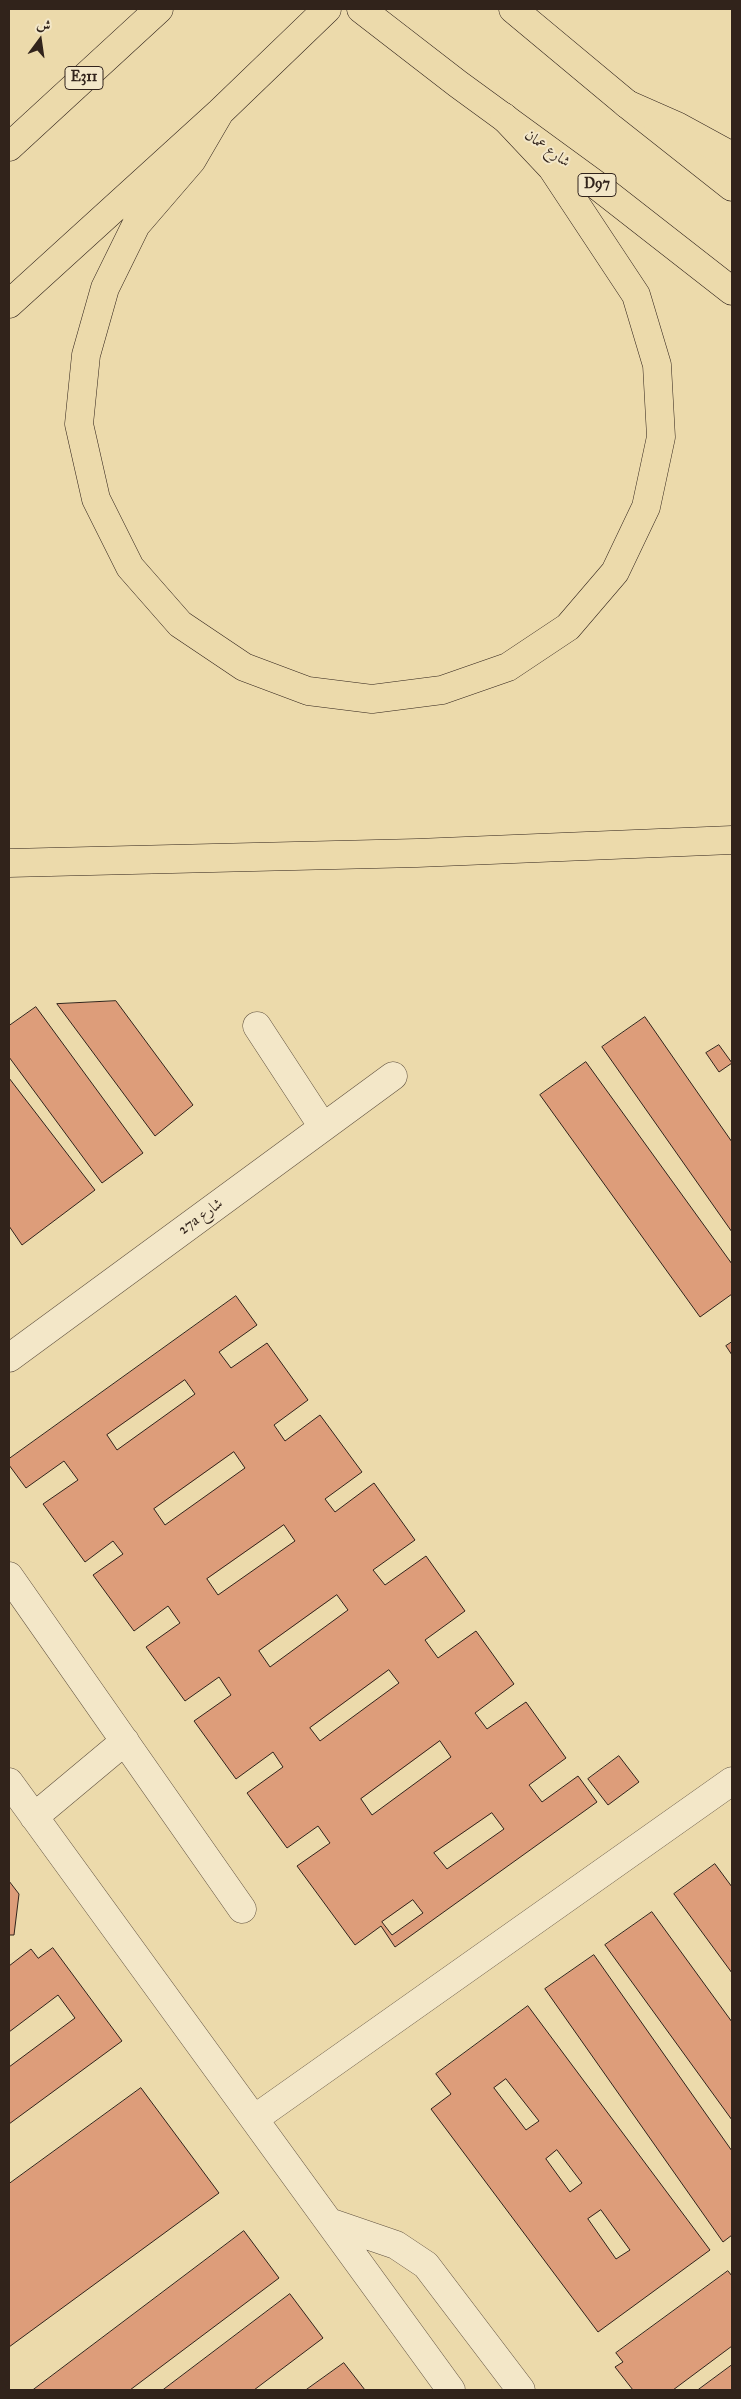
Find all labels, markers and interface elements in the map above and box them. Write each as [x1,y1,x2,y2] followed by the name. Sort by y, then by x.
[15,15,65,65] north arrow
[35,15,53,35] text: ش
[65,66,103,90] road number: E311
[521,126,573,172] street label: شارع عمان
[578,174,616,196] road number: D97
[175,1195,227,1239] street label: 27a شارع

